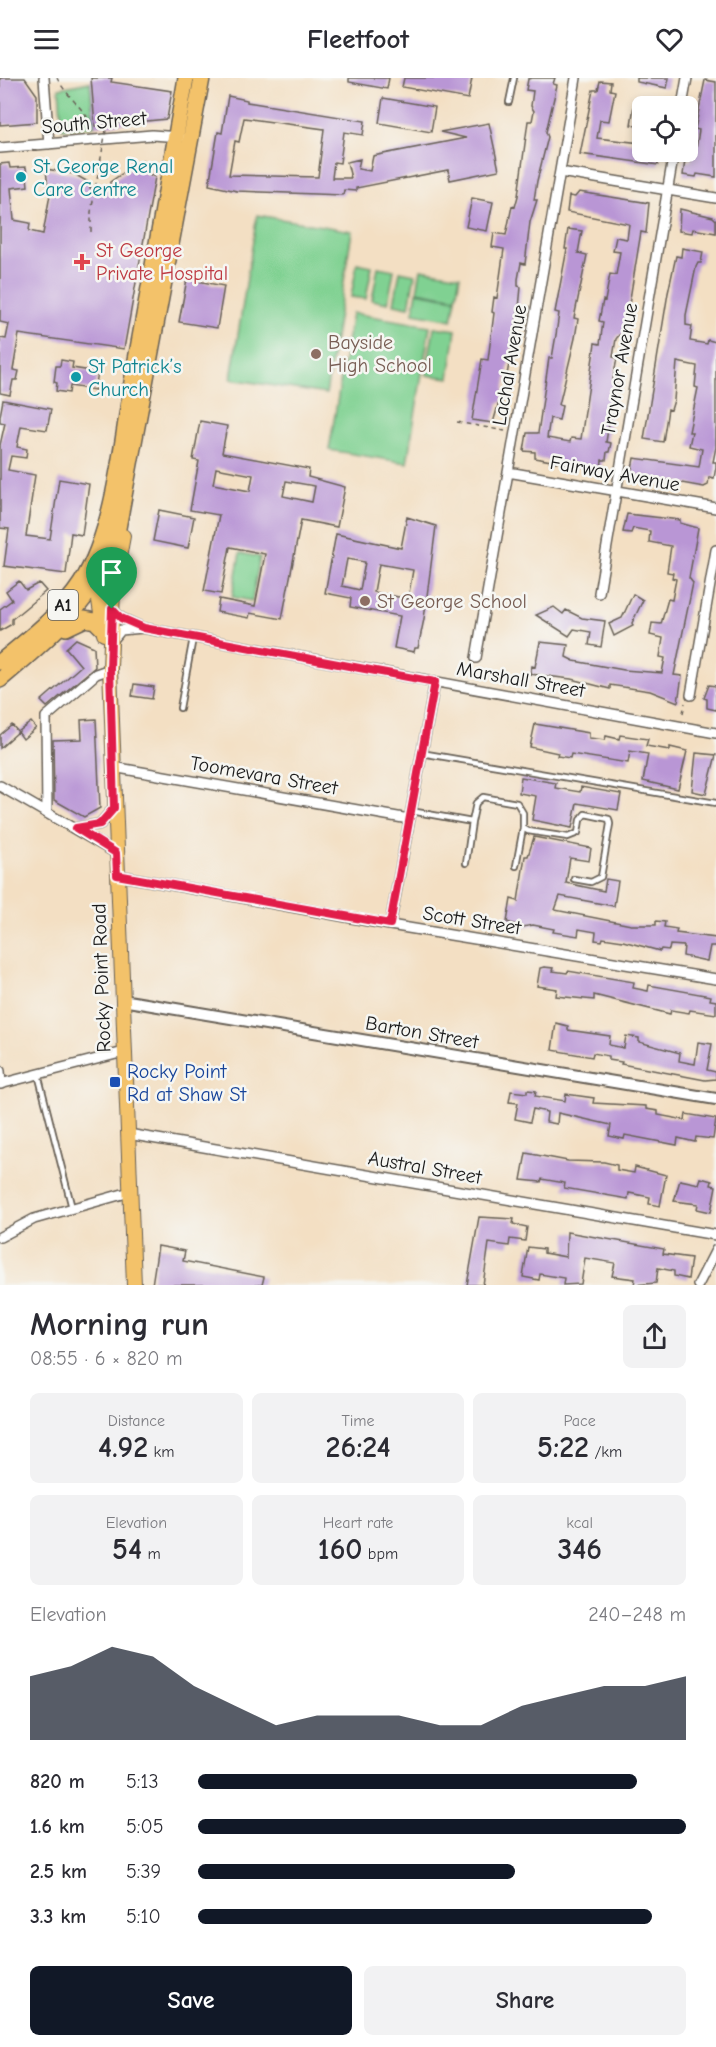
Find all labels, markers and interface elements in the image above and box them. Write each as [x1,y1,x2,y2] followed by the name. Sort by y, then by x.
[30,23,63,56] icon: menu
[653,23,686,56] icon: heart
[307,24,409,55] text: Fleetfoot
[632,96,698,162] map controls
[632,96,698,162] button: locate
[41,106,149,139] street label: South Street
[33,155,173,201] place label: St George Renal Care Centre
[14,170,28,184] marker: St George Renal Care Centre
[96,239,228,285] place label: St George Private Hospital
[73,253,91,271] marker: St George Private Hospital
[596,301,642,437] street label: Traynor Avenue
[488,303,531,427] street label: Lachal Avenue
[328,331,432,377] place label: Bayside High School
[309,347,323,361] marker: Bayside High School
[88,355,182,401] place label: St Patrick’s Church
[69,370,83,384] marker: St Patrick’s Church
[548,451,682,496] street label: Fairway Avenue
[86,547,137,609] pin
[95,556,128,589] icon: arrive
[48,590,78,620] road number: A1
[377,590,527,613] place label: St George School
[358,594,372,608] marker: St George School
[455,657,588,702] street label: Marshall Street
[188,751,341,800] street label: Toomevara Street
[421,901,524,940] street label: Scott Street
[87,903,116,1053] street label: Rocky Point Road
[364,1011,481,1054] street label: Barton Street
[127,1060,247,1106] place label: Rocky Point Rd at Shaw St
[108,1075,122,1089] marker: Rocky Point Rd at Shaw St
[366,1146,485,1189] street label: Austral Street
[30,1305,209,1343] text: Morning run
[623,1305,686,1368] button: share
[30,1347,183,1370] text: 08:55 · 6 × 820 m
[108,1412,165,1430] text: Distance
[341,1412,375,1430] text: Time
[564,1412,596,1430] text: Pace
[98,1430,148,1465] text: 4.92
[326,1430,390,1465] text: 26:24
[537,1430,589,1465] text: 5:22
[148,1443,175,1461] text: km
[589,1443,622,1461] text: /km
[106,1514,167,1532] text: Elevation
[323,1514,393,1532] text: Heart rate
[566,1514,593,1532] text: kcal
[112,1532,142,1567] text: 54
[318,1532,362,1567] text: 160
[557,1532,602,1567] text: 346
[142,1545,161,1563] text: m
[362,1545,398,1563] text: bpm
[30,1603,107,1626] text: Elevation
[588,1603,686,1626] text: 240–248 m
[30,1770,85,1793] text: 820 m
[126,1770,159,1793] text: 5:13
[30,1815,85,1838] text: 1.6 km
[126,1815,163,1838] text: 5:05
[30,1860,87,1883] text: 2.5 km
[126,1860,161,1883] text: 5:39
[30,1905,86,1928] text: 3.3 km
[126,1905,161,1928] text: 5:10
[30,1966,352,2035] button: Save
[364,1966,686,2035] button: Share

